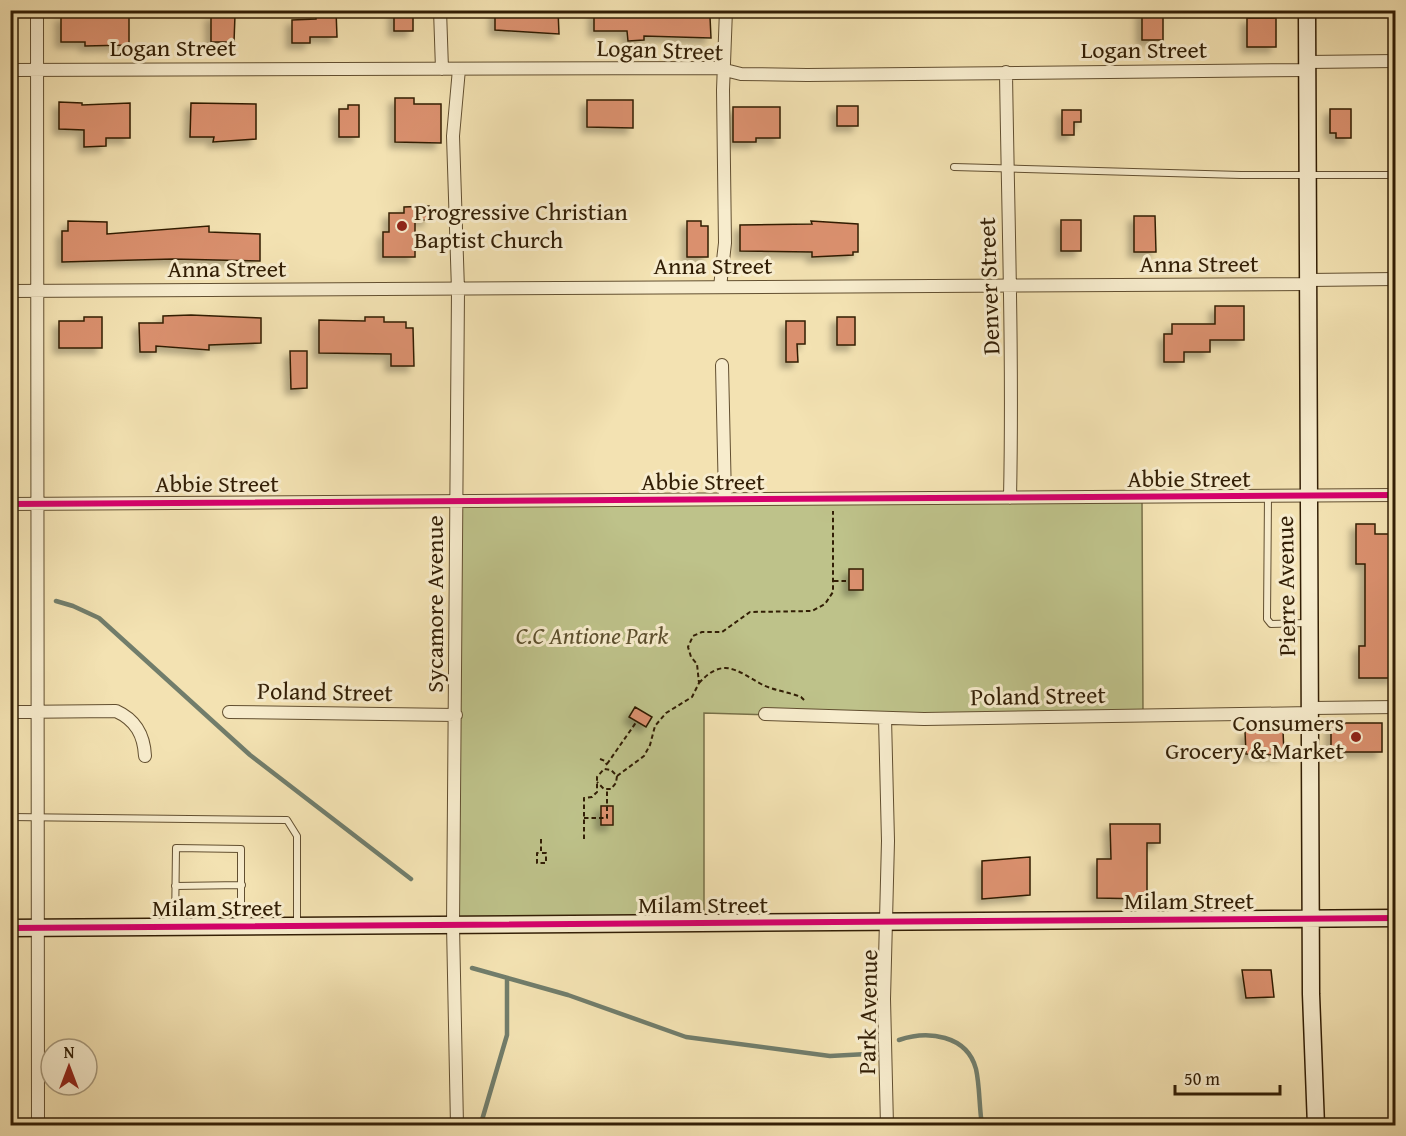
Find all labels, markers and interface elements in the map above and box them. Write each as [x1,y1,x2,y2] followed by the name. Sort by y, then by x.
[110,30,237,65] street label: Logan Street
[596,30,724,69] street label: Logan Street
[1081,32,1208,67] street label: Logan Street
[414,194,628,257] place label: Progressive Christian Baptist Church
[969,216,1008,356] street label: Denver Street
[395,219,409,233] marker: Progressive Christian Baptist Church
[1140,246,1259,281] street label: Anna Street
[654,248,773,283] street label: Anna Street
[168,251,287,286] street label: Anna Street
[1127,461,1251,496] street label: Abbie Street
[641,464,765,499] street label: Abbie Street
[155,466,279,501] street label: Abbie Street
[417,515,452,693] street label: Sycamore Avenue
[1267,515,1304,657] street label: Pierre Avenue
[516,618,668,653] park label: C.C Antione Park
[257,673,394,710] street label: Poland Street
[970,677,1107,714] street label: Poland Street
[1165,705,1345,768] place label: Consumers Grocery & Market
[1349,730,1363,744] marker: Consumers Grocery & Market
[1124,883,1255,918] street label: Milam Street
[638,887,769,922] street label: Milam Street
[152,890,283,925] street label: Milam Street
[849,949,886,1075] street label: Park Avenue
[39,1037,99,1097] north arrow
[64,1040,75,1064] text: N
[1175,1058,1280,1096] scale bar
[1184,1065,1220,1092] text: 50 m

